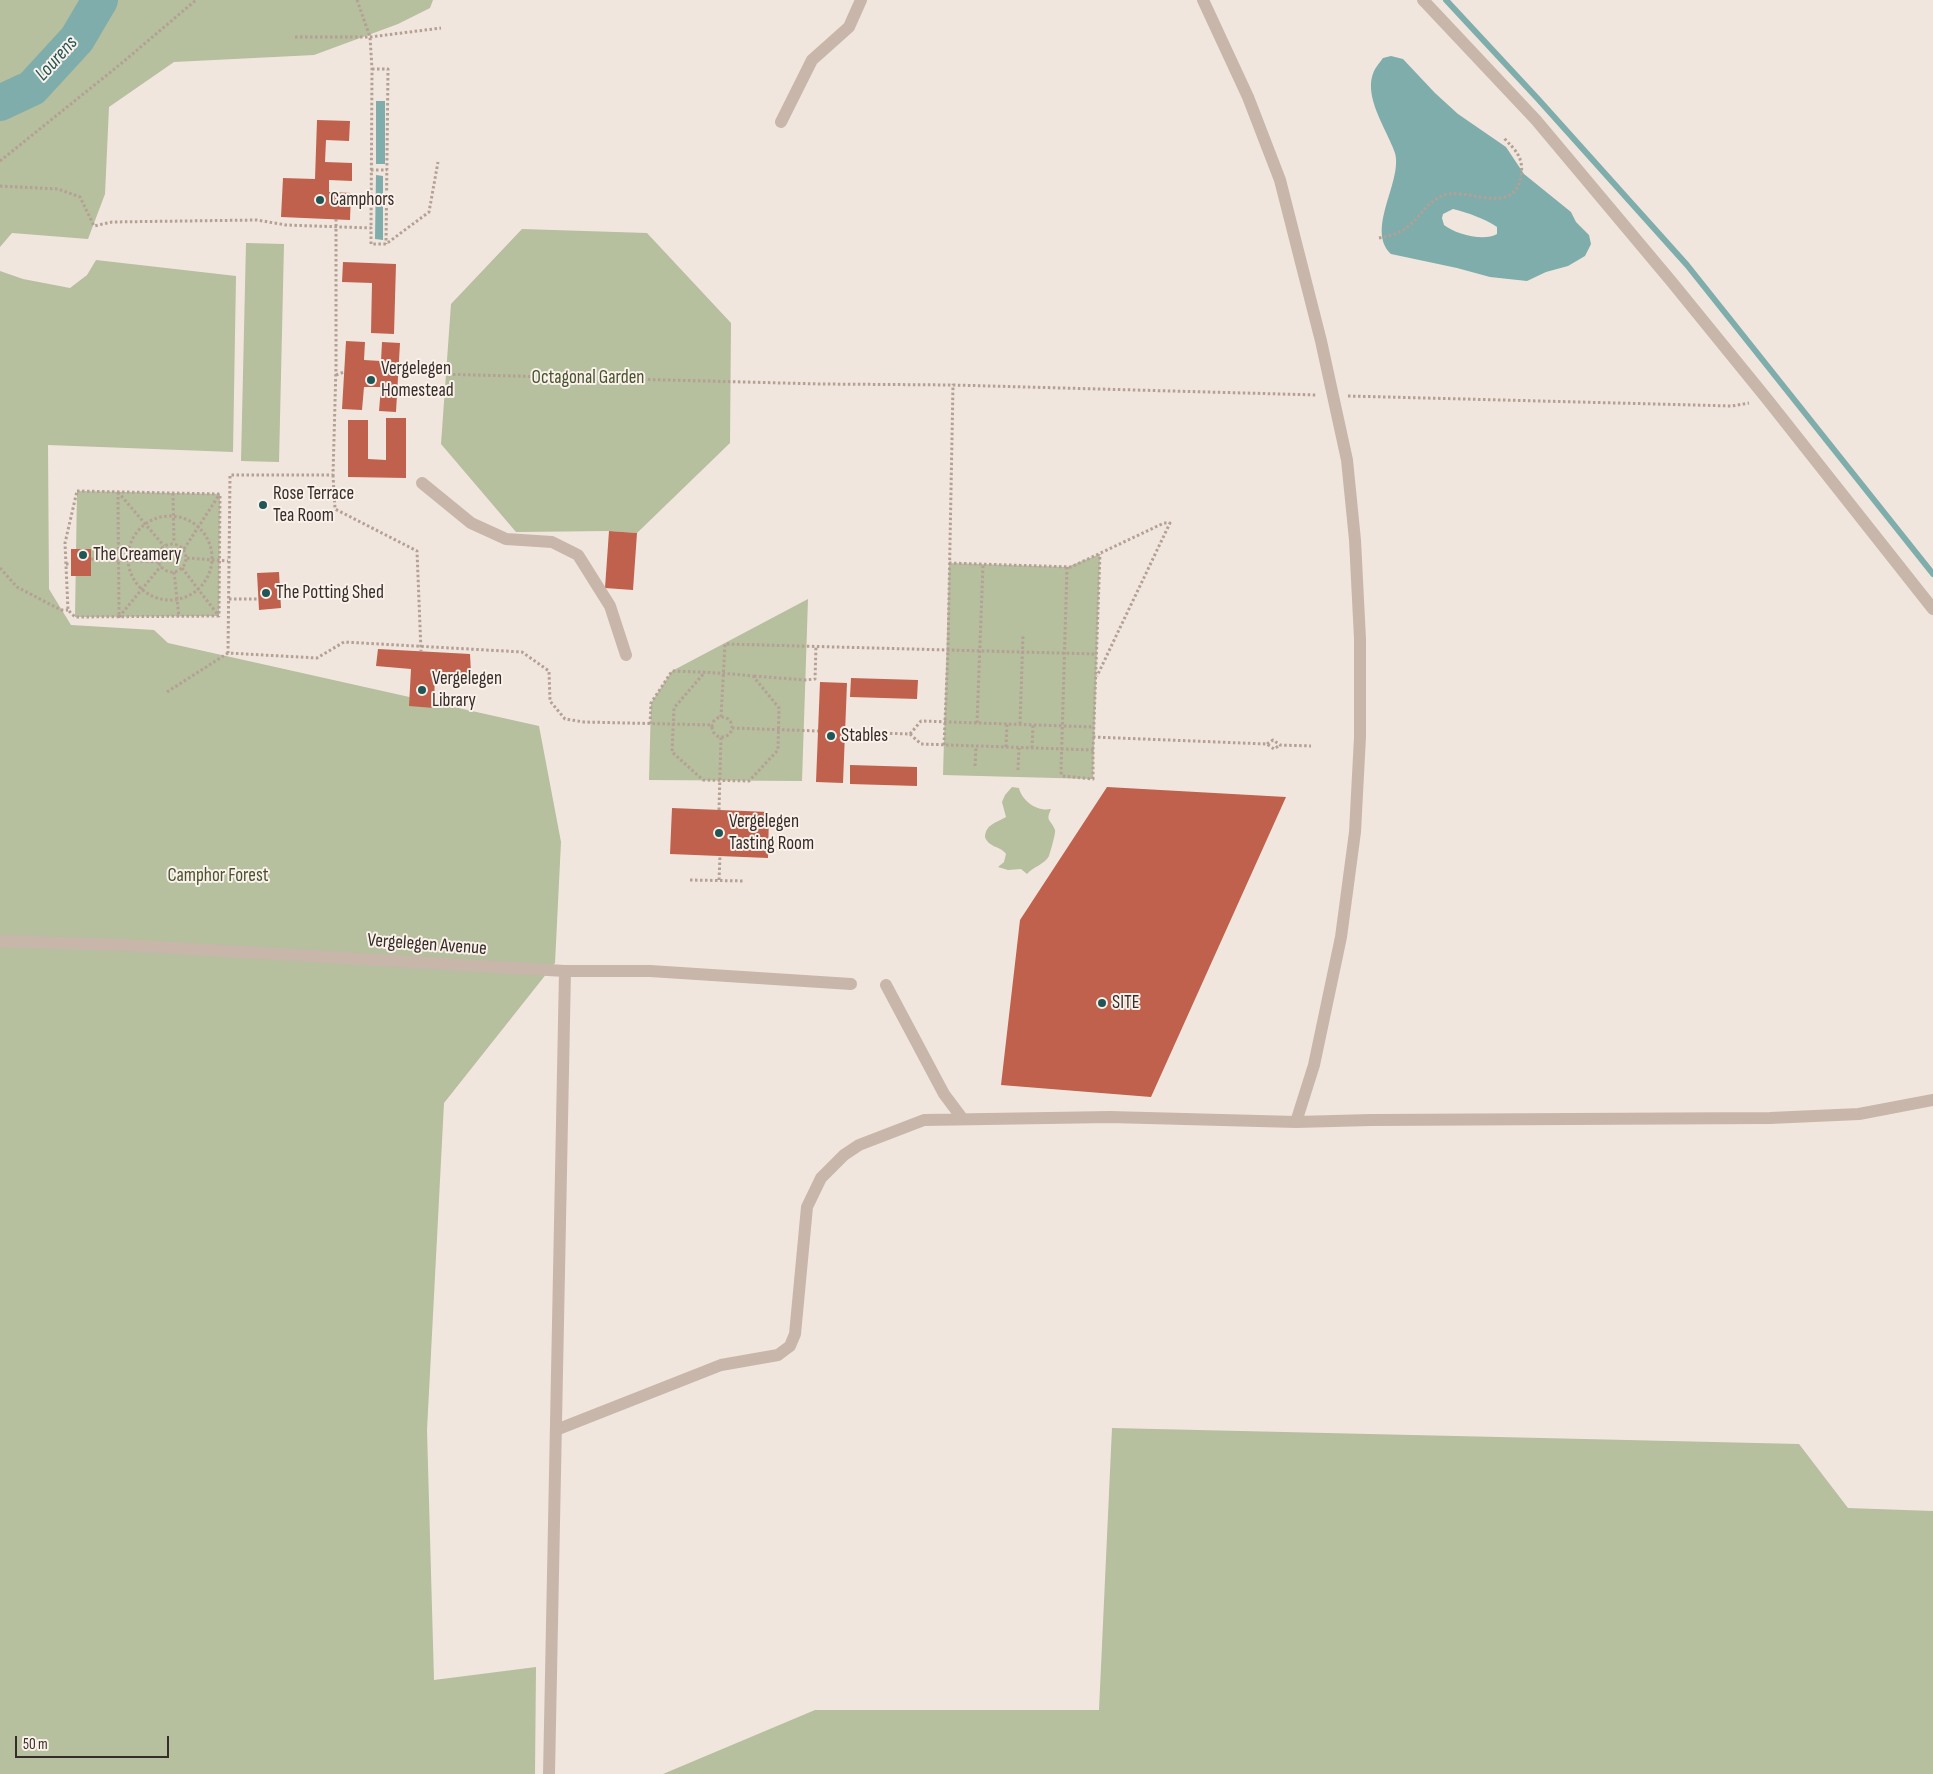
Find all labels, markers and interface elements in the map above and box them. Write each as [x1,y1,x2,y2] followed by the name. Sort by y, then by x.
[31,32,83,86] water label: Lourens
[330,189,394,211] place label: Camphors
[314,194,326,206] marker: Camphors
[381,358,454,402] place label: Vergelegen Homestead
[532,367,644,389] park label: Octagonal Garden
[365,374,377,386] marker: Vergelegen Homestead
[273,483,354,527] place label: Rose Terrace Tea Room
[257,499,269,511] marker: Rose Terrace Tea Room
[93,544,181,566] place label: The Creamery
[77,549,89,561] marker: The Creamery
[276,582,384,604] place label: The Potting Shed
[260,587,272,599] marker: The Potting Shed
[432,668,502,712] place label: Vergelegen Library
[416,684,428,696] marker: Vergelegen Library
[841,725,888,747] place label: Stables
[825,730,837,742] marker: Stables
[729,811,814,855] place label: Vergelegen Tasting Room
[713,827,725,839] marker: Vergelegen Tasting Room
[168,865,268,887] park label: Camphor Forest
[367,929,487,961] street label: Vergelegen Avenue
[1112,992,1140,1014] place label: SITE
[1096,997,1108,1009] marker: SITE
[18,1726,171,1758] scale bar
[23,1735,48,1754] text: 50 m

